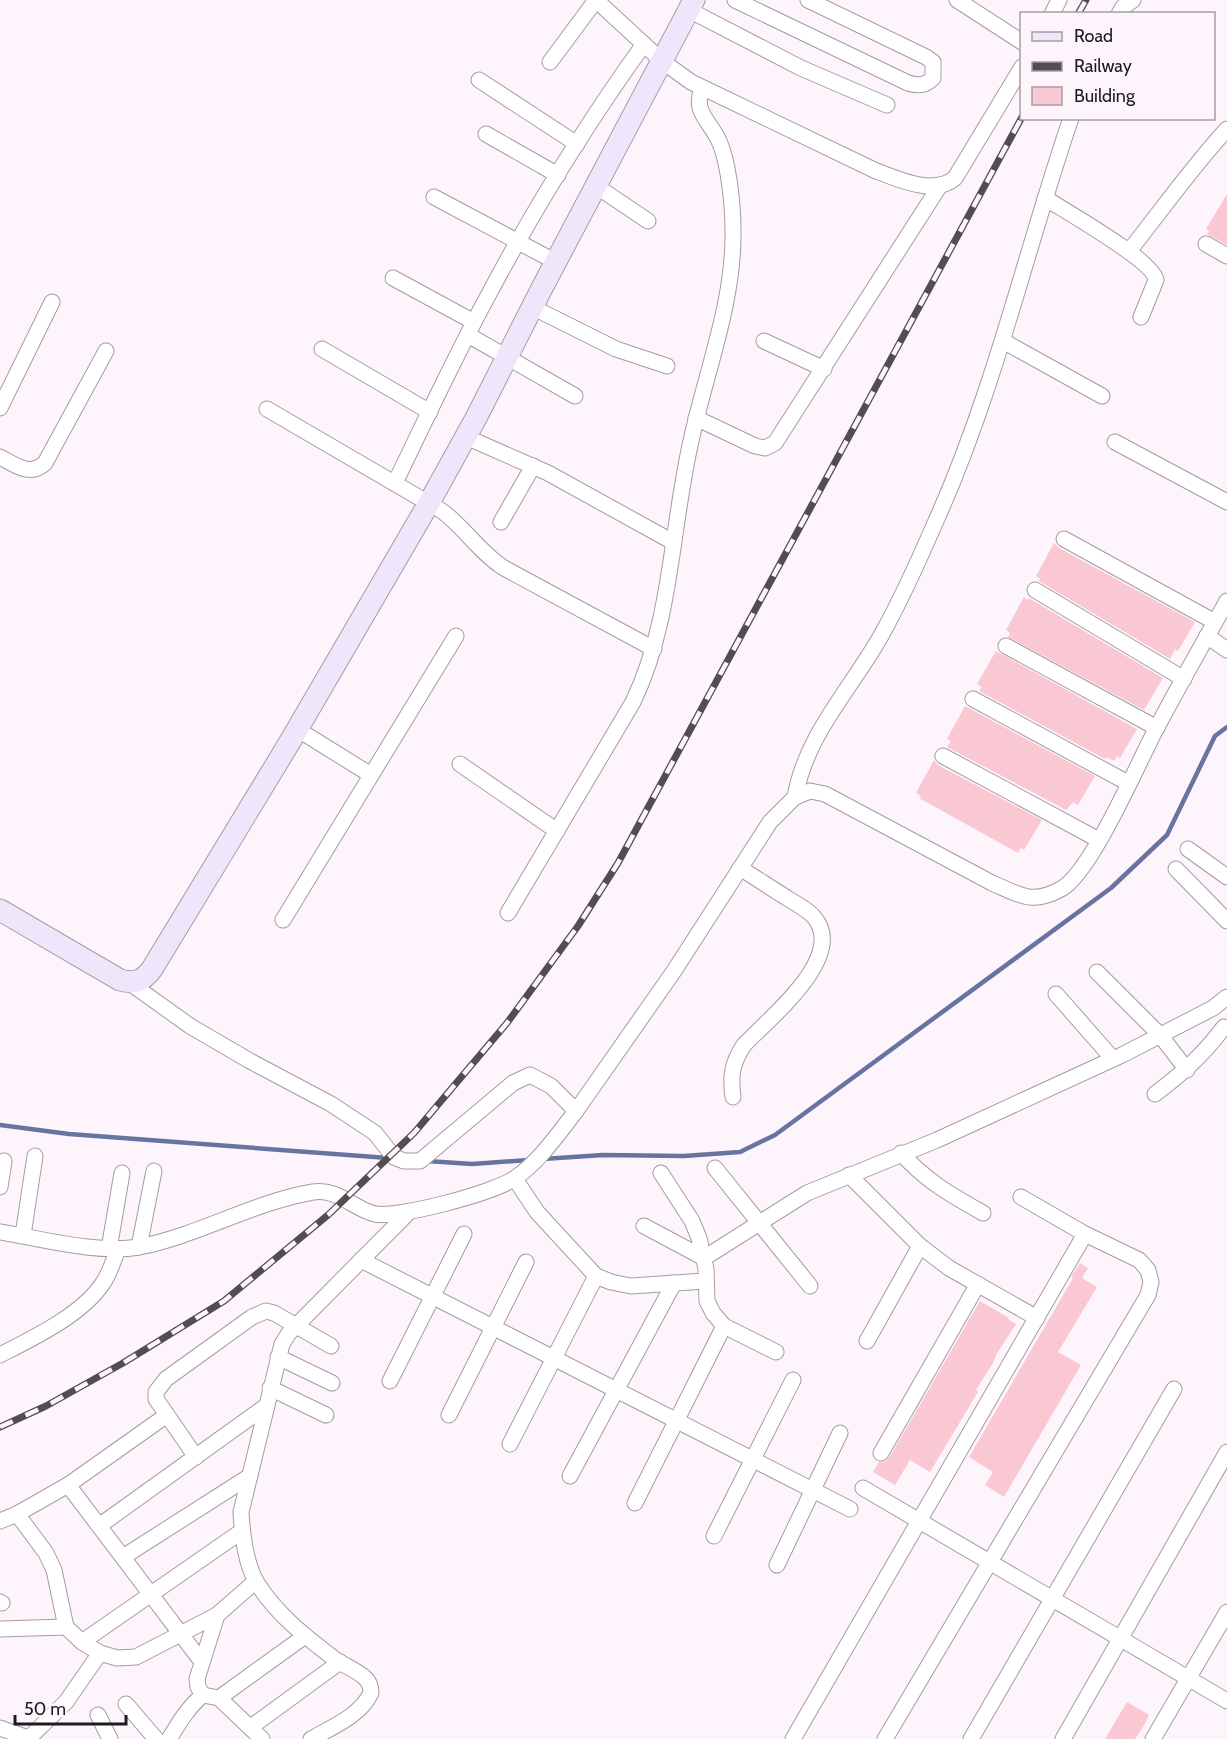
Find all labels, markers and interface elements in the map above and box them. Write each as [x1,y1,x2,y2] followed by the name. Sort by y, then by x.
[1020,12,1215,120] legend
[1074,25,1113,47] text: Road
[1074,55,1132,77] text: Railway
[1074,85,1136,107] text: Building
[15,1688,126,1726] scale bar
[24,1698,66,1720] text: 50 m

